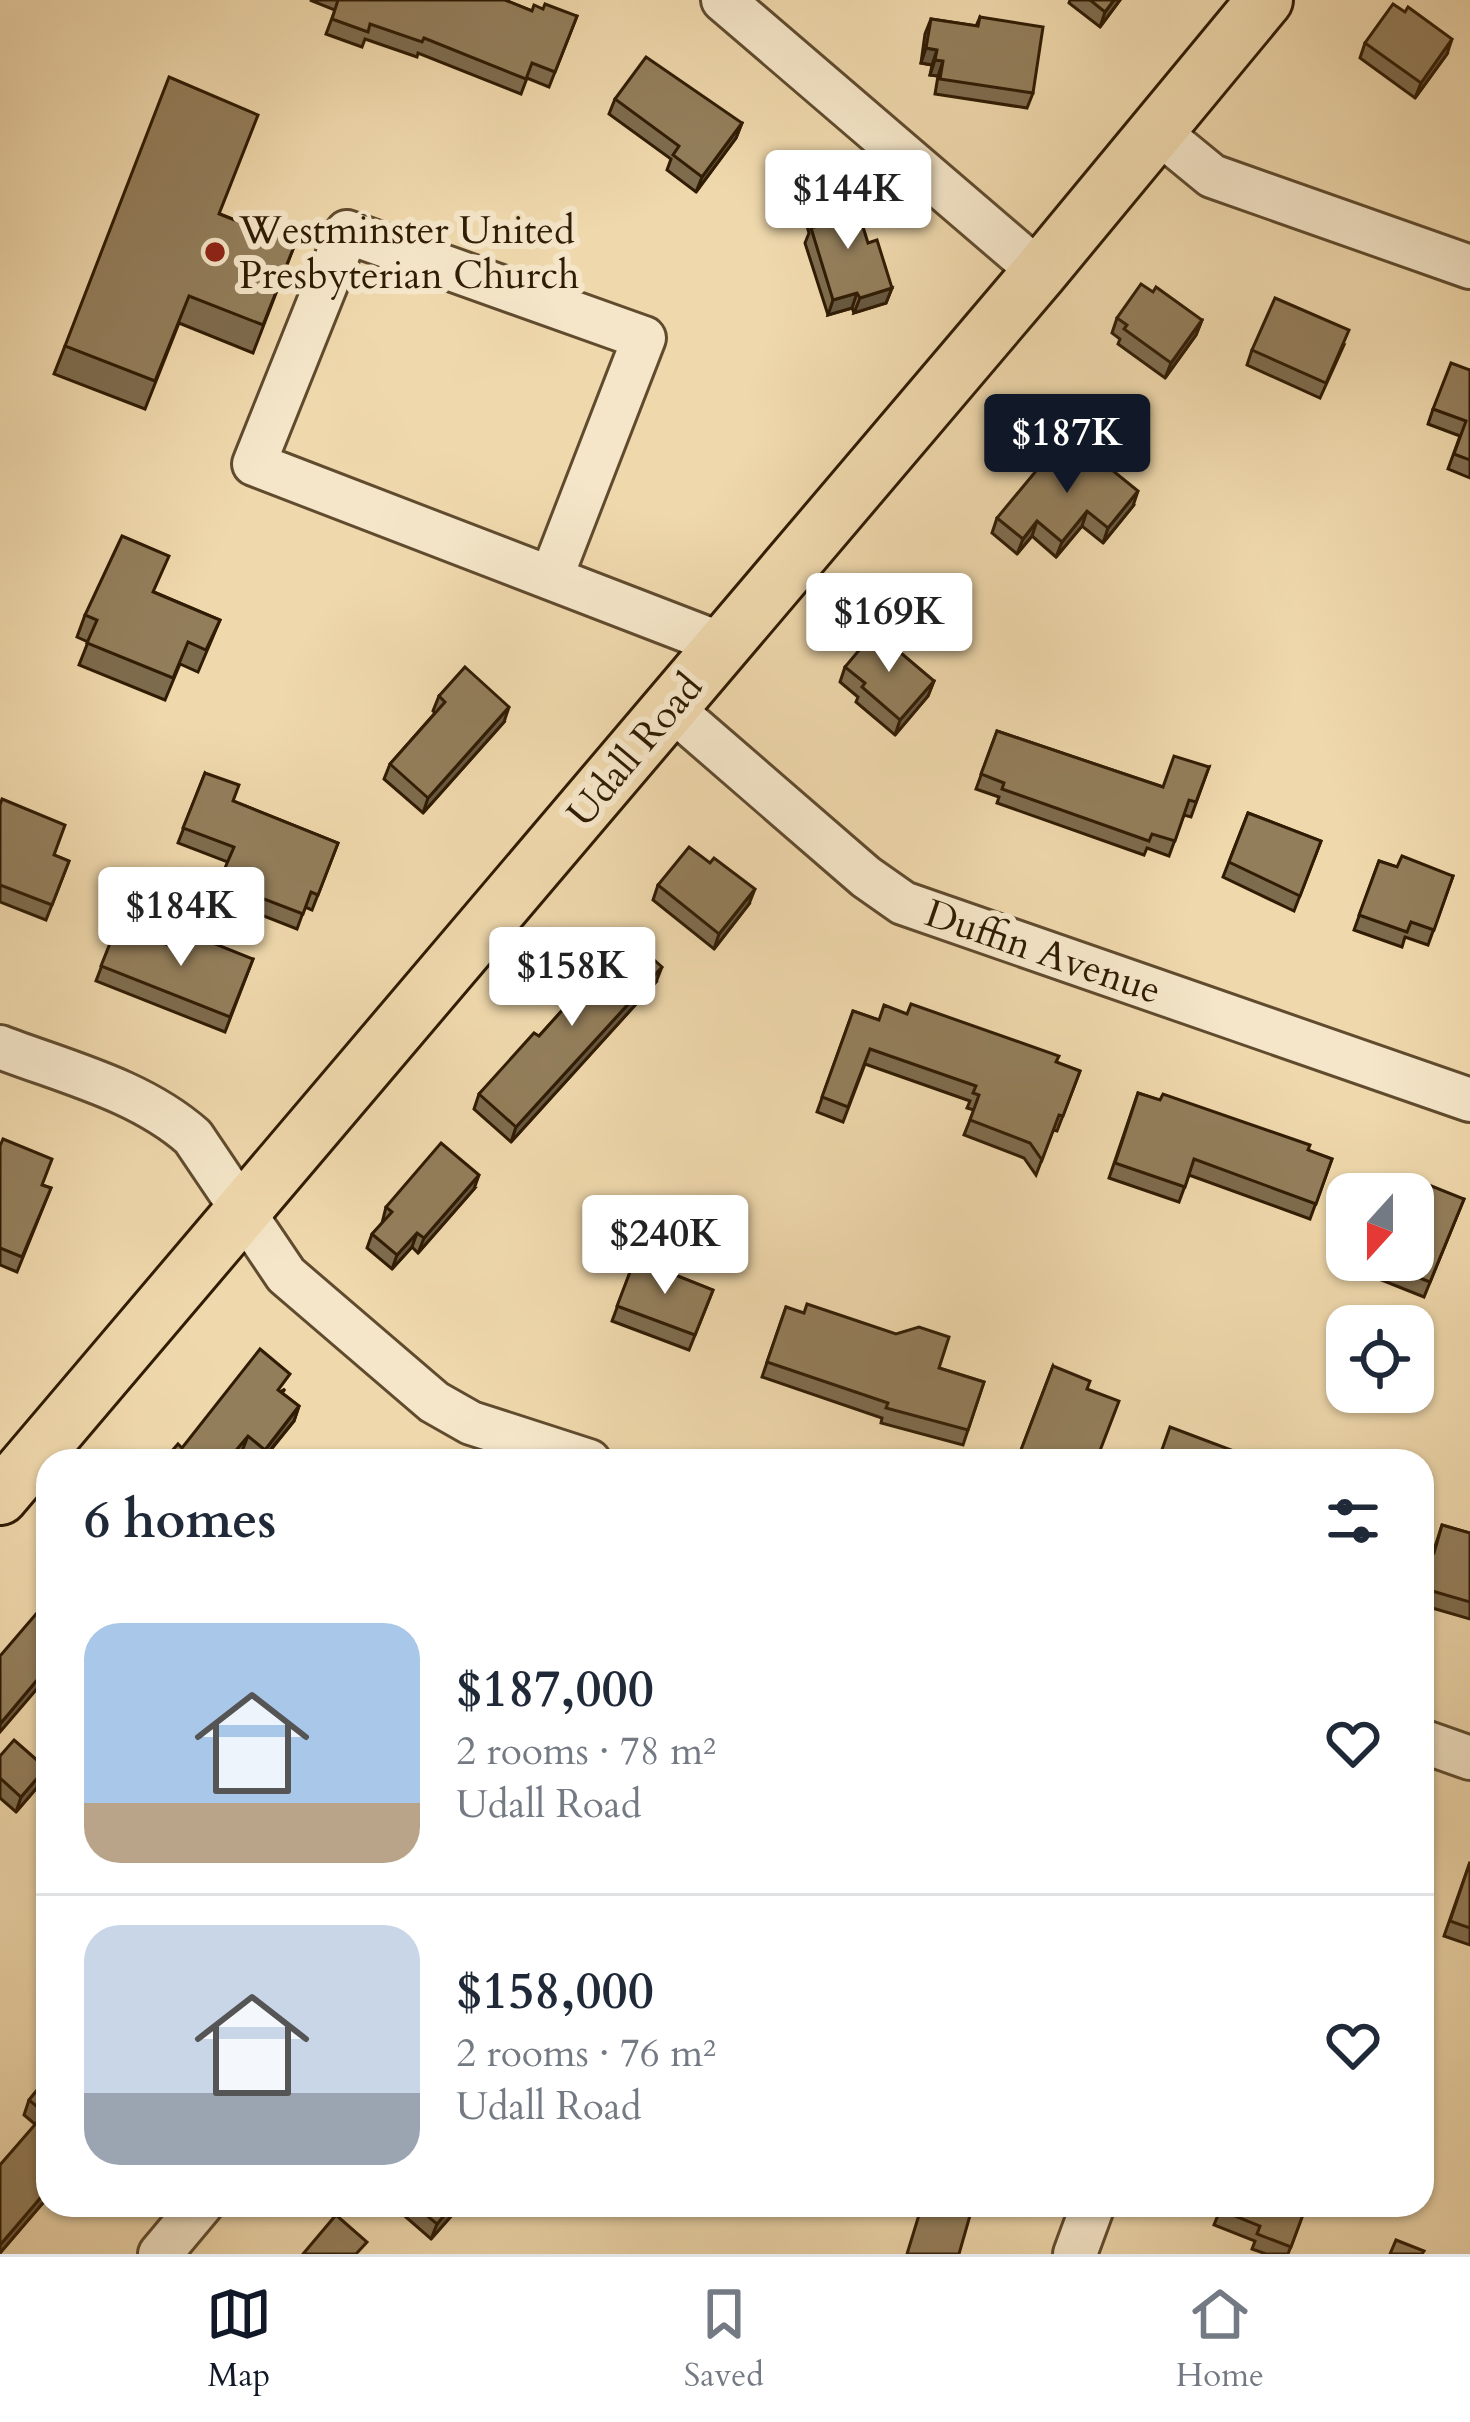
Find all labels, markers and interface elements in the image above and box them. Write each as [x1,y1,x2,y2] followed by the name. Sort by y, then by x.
[764,150,932,252] pin: $144K
[792,162,904,215] text: $144K
[238,204,579,302] place label: Westminster United Presbyterian Church
[202,239,228,265] marker: Westminster United Presbyterian Church
[983,394,1151,496] pin: $187K
[1011,406,1123,459] text: $187K
[805,573,973,675] pin: $169K
[833,585,945,638] text: $169K
[555,662,715,838] street label: Udall Road
[97,867,265,969] pin: $184K
[125,879,237,932] text: $184K
[918,887,1168,1017] street label: Duffin Avenue
[488,927,656,1029] pin: $158K
[516,939,628,992] text: $158K
[1326,1173,1434,1281] north arrow
[1326,1173,1434,1413] map controls
[581,1195,749,1297] pin: $240K
[609,1207,721,1260] text: $240K
[1326,1305,1434,1413] button: locate
[84,1486,276,1556] text: 6 homes
[1320,1488,1386,1554] icon: filters
[456,1655,654,1725] text: $187,000
[180,1671,324,1815] icon: home
[1320,1710,1386,1776] icon: heart
[456,1725,716,1778] text: 2 rooms · 78 m²
[456,1778,641,1831] text: Udall Road
[456,1957,654,2027] text: $158,000
[180,1973,324,2117] icon: home
[1320,2012,1386,2078] icon: heart
[456,2027,716,2080] text: 2 rooms · 76 m²
[456,2080,641,2133] text: Udall Road
[206,2281,272,2398] tab: Map
[684,2281,764,2398] tab: Saved
[1176,2281,1264,2398] tab: Home

